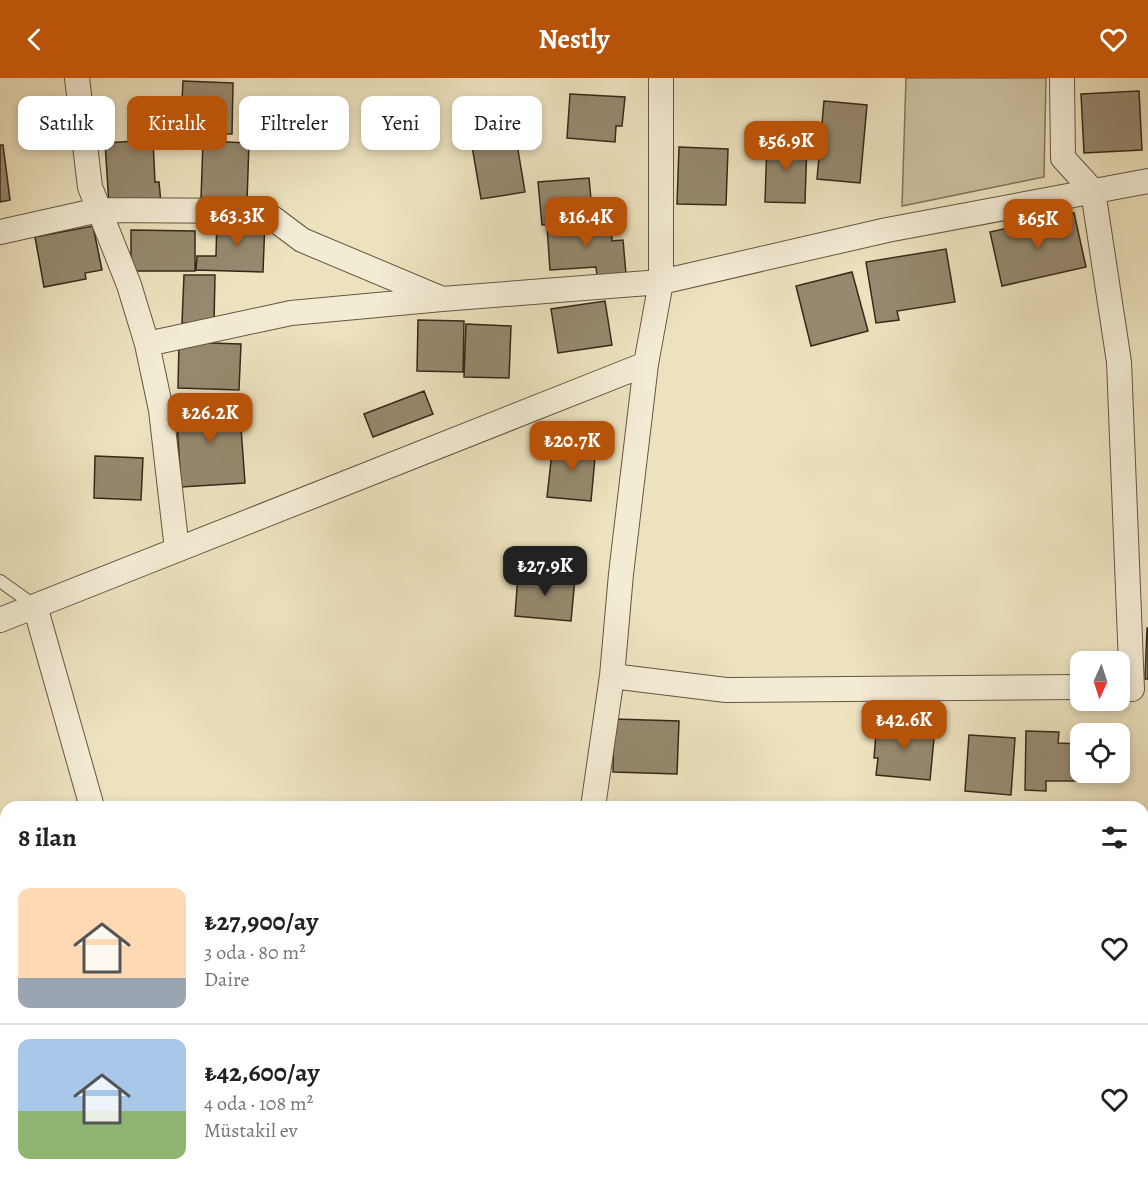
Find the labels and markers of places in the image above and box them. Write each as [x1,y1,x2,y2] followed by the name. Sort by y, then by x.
[737,121,835,172] pin: ₺56.9K
[188,196,286,247] pin: ₺63.3K
[537,197,635,248] pin: ₺16.4K
[1002,199,1074,250] pin: ₺65K
[161,393,259,444] pin: ₺26.2K
[523,421,621,472] pin: ₺20.7K
[496,546,594,597] pin: ₺27.9K
[855,700,953,751] pin: ₺42.6K

